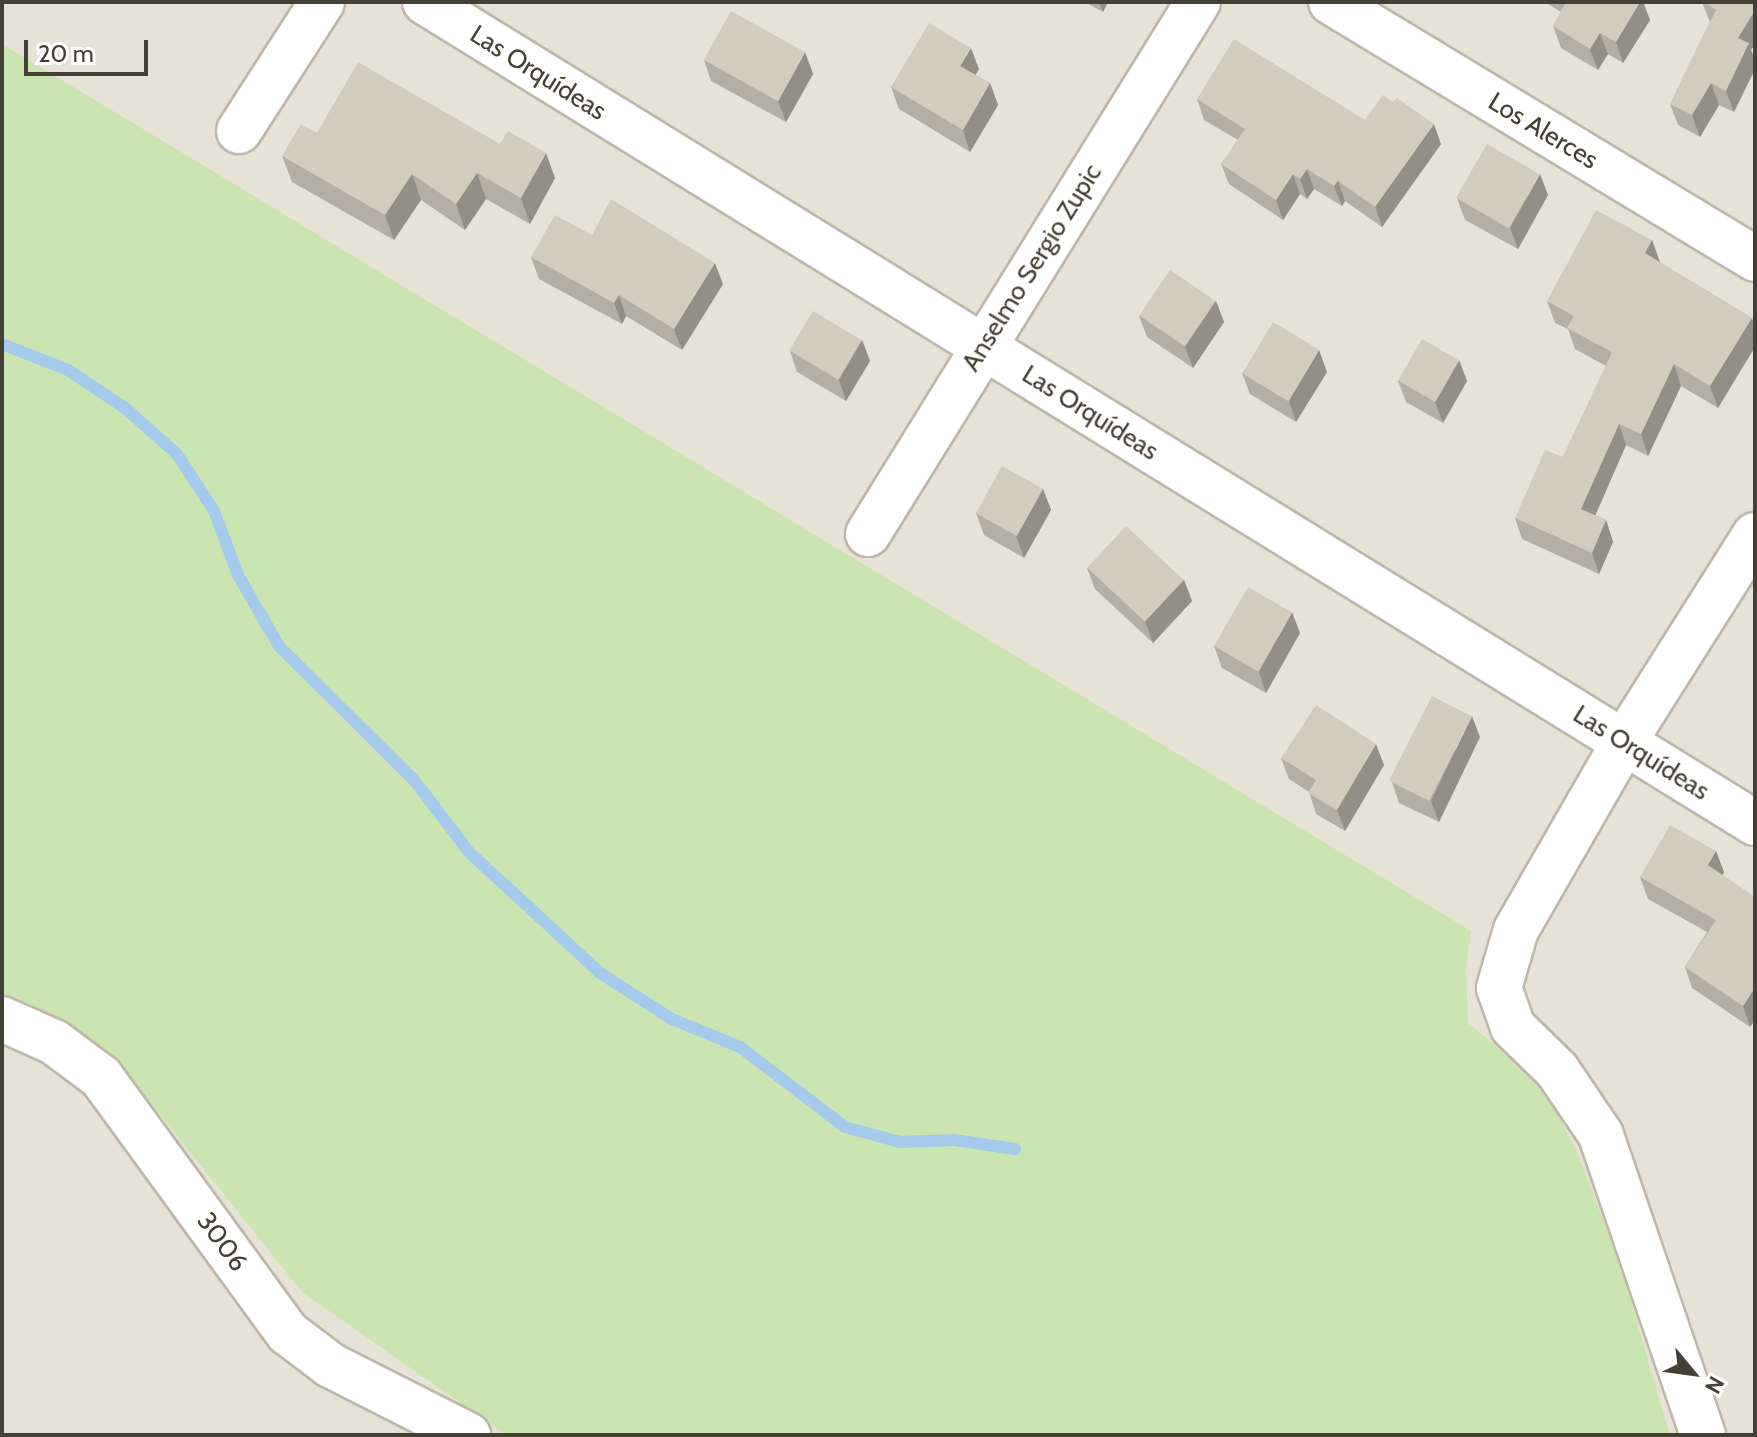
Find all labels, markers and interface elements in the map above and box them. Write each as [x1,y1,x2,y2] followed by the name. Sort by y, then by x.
[464,19,612,127] street label: Las Orquídeas
[28,24,152,74] scale bar
[38,39,94,68] text: 20 m
[1483,86,1603,176] street label: Los Alerces
[956,159,1108,377] street label: Anselmo Sergio Zupic
[1016,359,1164,467] street label: Las Orquídeas
[1567,699,1715,807] street label: Las Orquídeas
[190,1206,254,1278] street label: 3006
[1653,1333,1733,1413] north arrow
[1699,1372,1730,1398] text: N

